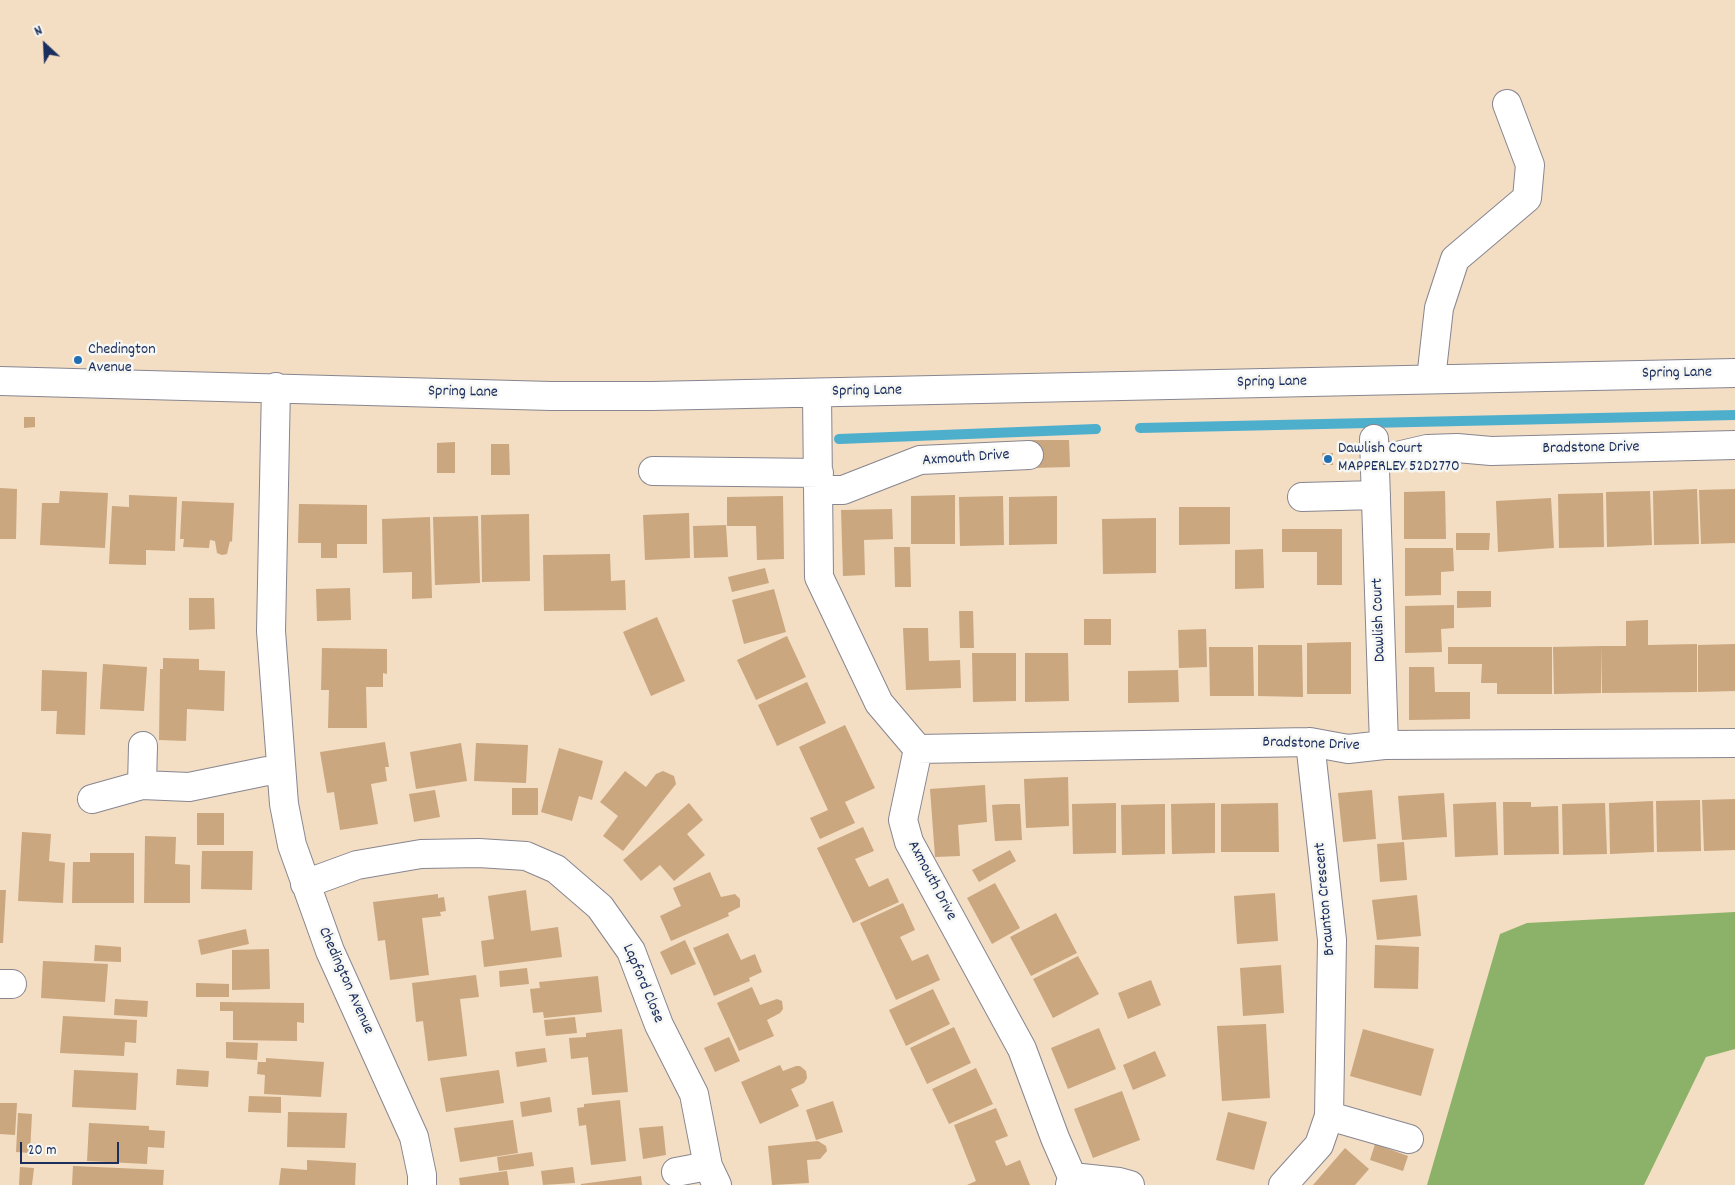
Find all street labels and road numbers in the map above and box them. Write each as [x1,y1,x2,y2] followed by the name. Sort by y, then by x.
[1642,364,1712,384] street label: Spring Lane
[1237,373,1307,393] street label: Spring Lane
[832,382,902,402] street label: Spring Lane
[428,383,498,403] street label: Spring Lane
[1542,439,1640,459] street label: Bradstone Drive
[922,446,1010,472] street label: Axmouth Drive
[1369,578,1391,662] street label: Dawlish Court
[1262,734,1360,756] street label: Bradstone Drive
[902,838,960,924] street label: Axmouth Drive
[1311,841,1341,957] street label: Braunton Crescent
[313,925,377,1037] street label: Chedington Avenue
[617,942,667,1026] street label: Lapford Close

